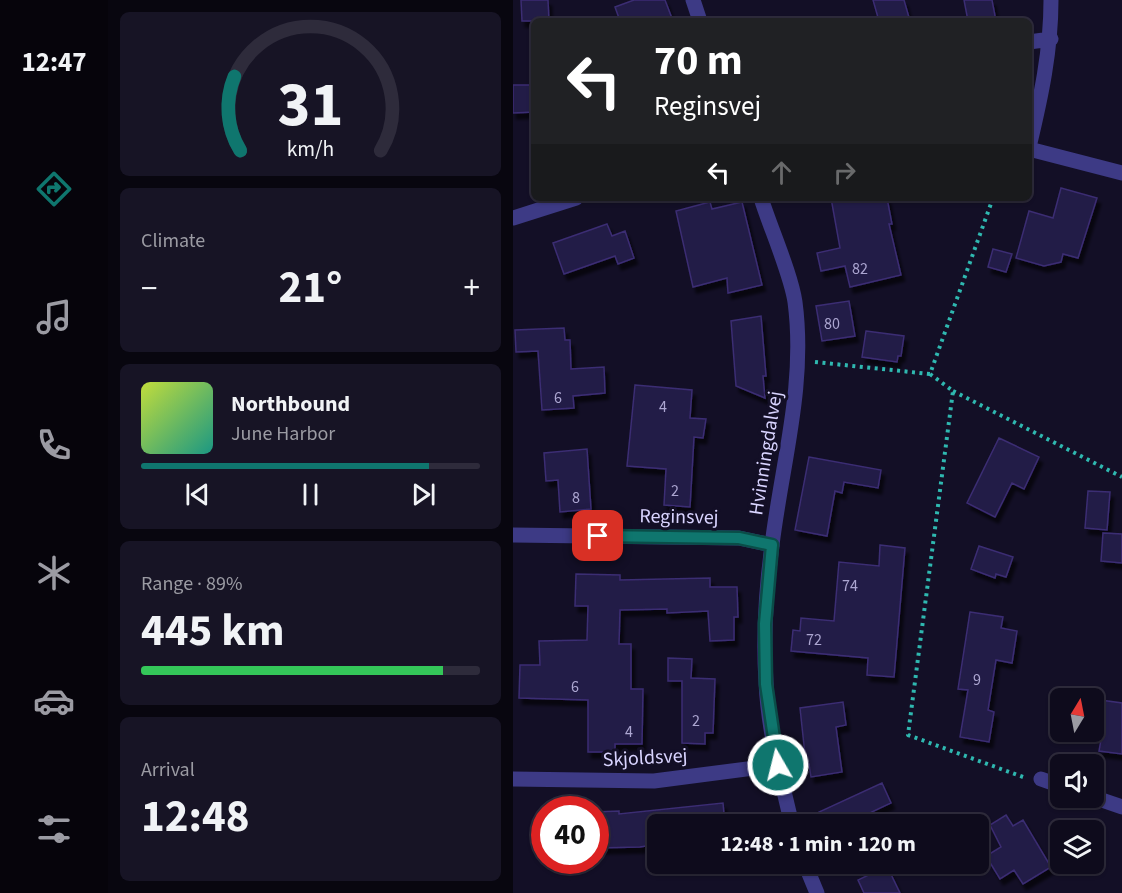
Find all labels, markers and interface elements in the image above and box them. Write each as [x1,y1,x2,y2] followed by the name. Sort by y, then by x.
[654,31,743,91] text: 70 m
[555,42,633,120] icon: left
[21,43,87,82] text: 12:47
[278,61,343,150] text: 31
[654,87,761,126] text: Reginsvej
[287,134,334,165] text: km/h
[702,156,735,189] icon: left
[765,156,798,189] icon: ahead
[828,156,861,189] icon: right
[33,168,75,210] icon: directions
[141,227,205,255] text: Climate
[279,256,342,320] text: 21°
[852,258,868,280] house number: 82
[141,265,157,312] text: −
[464,265,480,312] text: +
[33,296,75,338] icon: music
[824,313,840,335] house number: 80
[554,387,562,409] house number: 6
[231,388,350,420] text: Northbound
[742,389,790,517] street label: Hvinningdalvej
[659,396,667,418] house number: 4
[231,420,335,448] text: June Harbor
[33,424,75,466] icon: phone
[181,478,214,511] icon: previous
[294,478,327,511] icon: pause
[407,478,440,511] icon: next
[671,480,679,502] house number: 2
[572,487,580,509] house number: 8
[639,502,719,532] street label: Reginsvej
[572,510,623,561] pin
[581,519,614,552] icon: arrive
[33,552,75,594] icon: climate
[141,570,242,598] text: Range · 89%
[842,575,858,597] house number: 74
[141,599,285,663] text: 445 km
[806,629,822,651] house number: 72
[973,669,981,691] house number: 9
[571,676,579,698] house number: 6
[33,680,75,722] icon: car
[1050,688,1104,742] north arrow
[1050,688,1104,874] map controls
[692,710,700,732] house number: 2
[625,721,633,743] house number: 4
[746,733,810,797] position arrow
[602,742,688,774] street label: Skjoldsvej
[1050,754,1104,808] button: sound
[141,756,195,784] text: Arrival
[141,785,250,849] text: 12:48
[531,796,609,874] speed limit sign: 40
[33,808,75,850] icon: filters
[1050,820,1104,874] button: layers
[720,828,916,860] text: 12:48 · 1 min · 120 m

